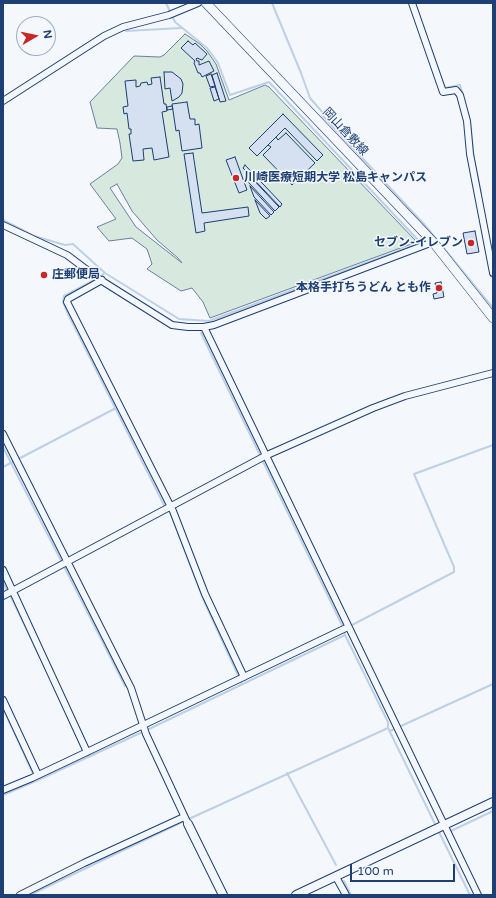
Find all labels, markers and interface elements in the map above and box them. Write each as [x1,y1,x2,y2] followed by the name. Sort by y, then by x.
[16,16,56,56] north arrow
[40,29,54,40] text: N
[319,105,371,159] street label: 岡山倉敷線
[244,171,427,185] place label: 川崎医療短期大学 松島キャンパス
[231,173,241,183] marker: 川崎医療短期大学 松島キャンパス
[374,236,463,250] place label: セブン-イレブン
[466,238,476,248] marker: セブン-イレブン
[52,268,100,282] place label: 庄郵便局
[39,270,49,280] marker: 庄郵便局
[296,281,431,295] place label: 本格手打ちうどん とも作
[434,283,444,293] marker: 本格手打ちうどん とも作
[352,856,457,882] scale bar
[357,864,394,878] text: 100 m

